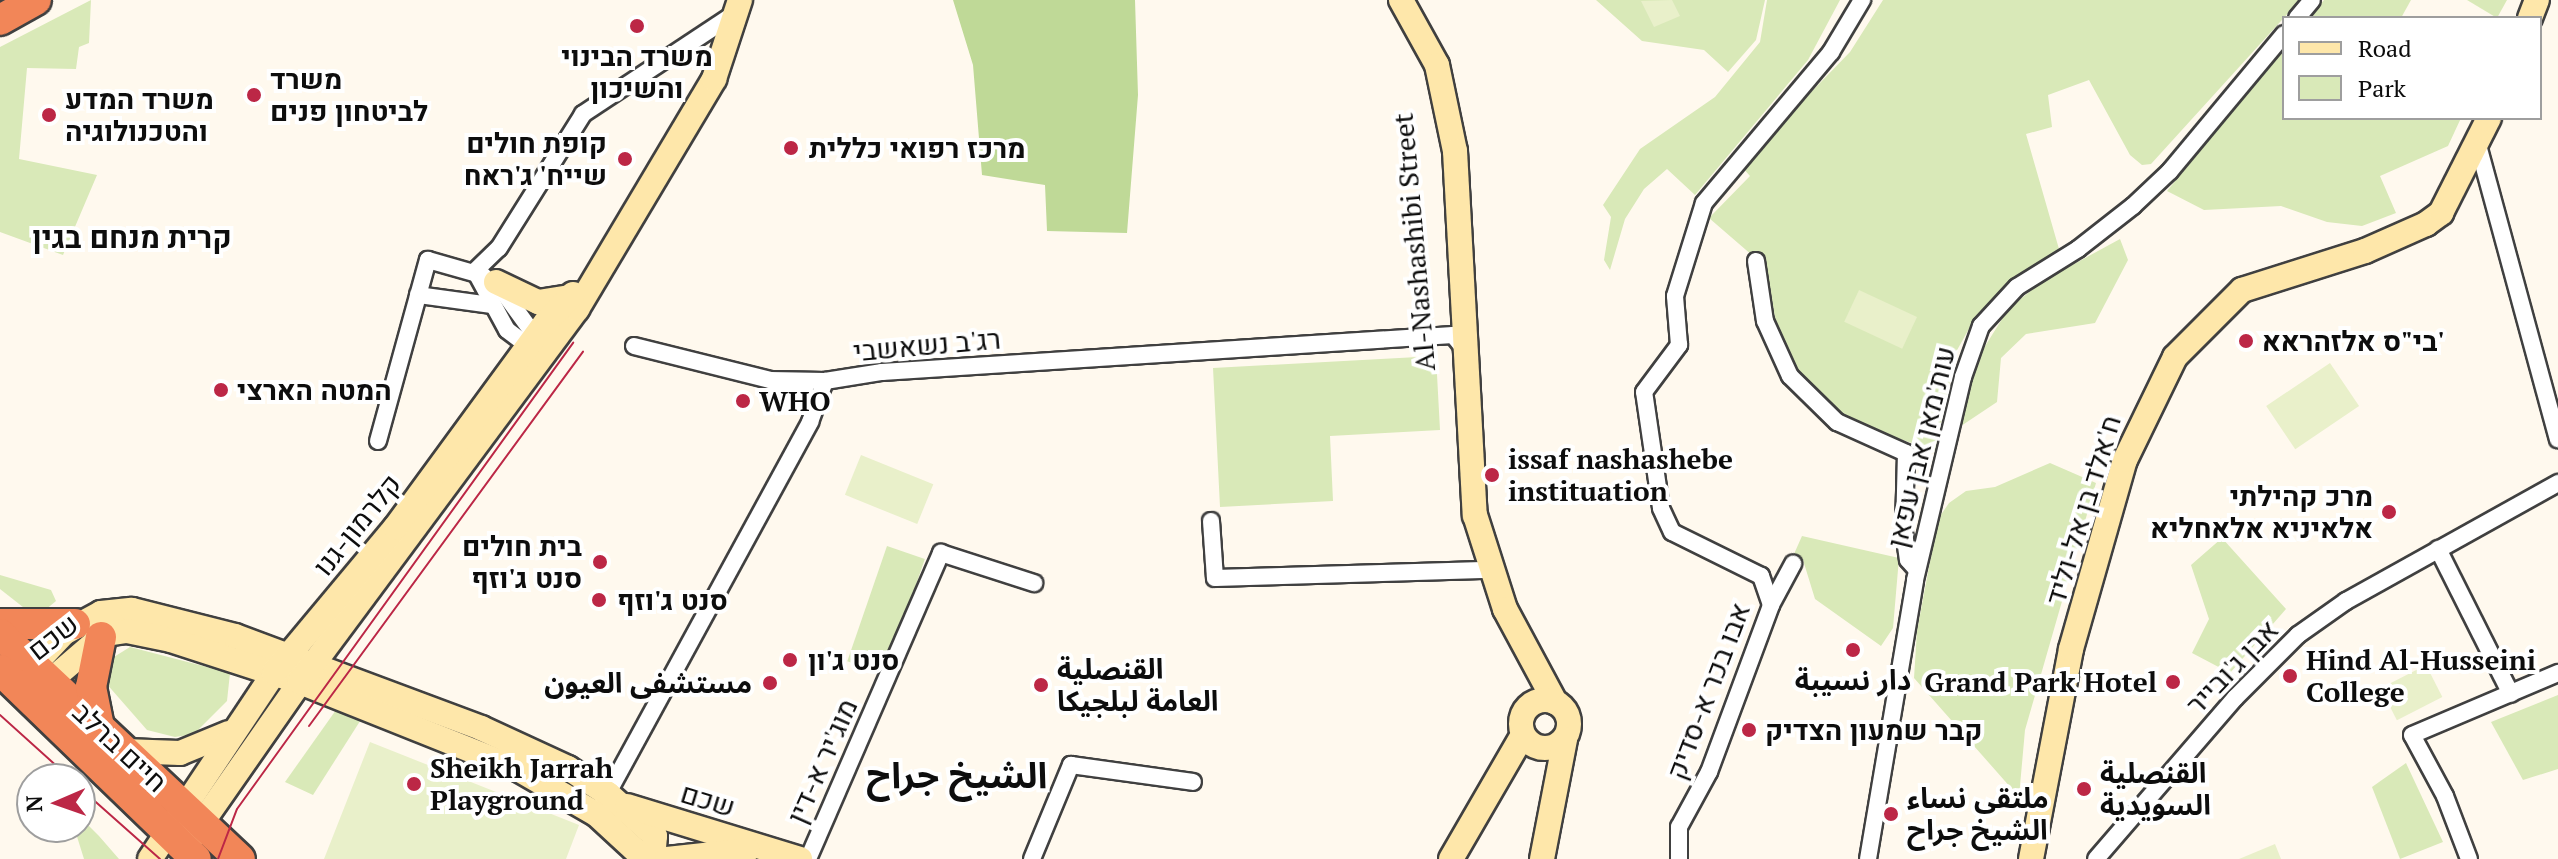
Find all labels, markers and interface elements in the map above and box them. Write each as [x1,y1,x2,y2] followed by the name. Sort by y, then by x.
[2282,16,2542,120] legend
[628,17,646,35] marker: משרד הבינוי והשיכון
[2358,32,2412,64] text: Road
[561,39,713,105] place label: משרד הבינוי והשיכון
[270,62,428,128] place label: משרד לביטחון פנים
[2358,72,2406,104] text: Park
[65,82,214,148] place label: משרד המדע והטכנולוגיה
[245,86,263,104] marker: משרד לביטחון פנים
[40,106,58,124] marker: משרד המדע והטכנולוגיה
[1386,112,1442,372] street label: Al-Nashashibi Street
[463,126,607,192] place label: קופת חולים שייח' ג'ראח
[809,131,1026,165] place label: מרכז רפואי כללית
[780,137,802,159] marker: מרכז רפואי כללית
[614,148,636,170] marker: קופת חולים שייח' ג'ראח
[32,219,232,255] district label: קרית מנחם בגין
[852,322,1002,368] street label: רג'ב נשאשבי
[2262,324,2444,358] place label: בי"ס אלזהראא'
[2237,332,2255,350] marker: בי"ס אלזהראא'
[1880,343,1962,551] street label: עות'מאן אבן עפאן
[237,373,392,407] place label: המטה הארצי
[212,381,230,399] marker: המטה הארצי
[759,384,831,418] place label: WHO
[734,392,752,410] marker: WHO
[2038,411,2128,609] street label: ח'אלד בן אל-וליד
[1508,442,1733,508] place label: issaf nashashebe instituation
[1483,466,1501,484] marker: issaf nashashebe instituation
[306,468,408,582] street label: קלרמון-גנו
[2150,479,2373,545] place label: מרכ קהילתי אלאיניא אלאחליא
[2380,503,2398,521] marker: מרכ קהילתי אלאיניא אלאחליא
[462,529,582,595] place label: בית חולים סנט ג'וזף
[589,551,611,573] marker: בית חולים סנט ג'וזף
[617,583,728,617] place label: סנט ג'וזף
[588,589,610,611] marker: סנט ג'וזף
[1659,598,1757,784] street label: אבו בכר א-סדיק
[21,607,85,667] street label: שכם
[2179,613,2285,721] street label: אבן ג'ובייר
[1844,641,1862,659] marker: دار نسيبة
[808,643,899,677] place label: סנט ג'ון
[2306,643,2536,709] place label: Hind Al-Husseini College
[779,649,801,671] marker: סנט ג'ון
[1057,652,1218,718] place label: القنصلية العامة لبلجيكا
[1795,663,1911,697] place label: دار نسيبة
[1924,665,2157,699] place label: Grand Park Hotel
[544,666,752,700] place label: مستشفى العيون
[2281,667,2299,685] marker: Hind Al-Husseini College
[759,672,781,694] marker: مستشفى العيون
[2164,673,2182,691] marker: Grand Park Hotel
[1032,676,1050,694] marker: القنصلية العامة لبلجيكا
[780,693,864,829] street label: מוג'יר א-דין
[66,695,174,799] street label: חיים ברלב
[1765,713,1982,747] place label: קבר שמעון הצדיק
[1740,721,1758,739] marker: קבר שמעון הצדיק
[430,751,613,817] place label: Sheikh Jarrah Playground
[867,753,1047,797] district label: الشيخ جراح
[2100,756,2211,822] place label: القنصلية السويدية
[16,763,96,843] north arrow
[405,775,423,793] marker: Sheikh Jarrah Playground
[677,776,739,824] street label: שכם
[2075,780,2093,798] marker: القنصلية السويدية
[1907,781,2049,847] place label: ملتقى نساء الشيخ جراح
[19,795,48,813] text: N
[1882,805,1900,823] marker: ملتقى نساء الشيخ جراح

